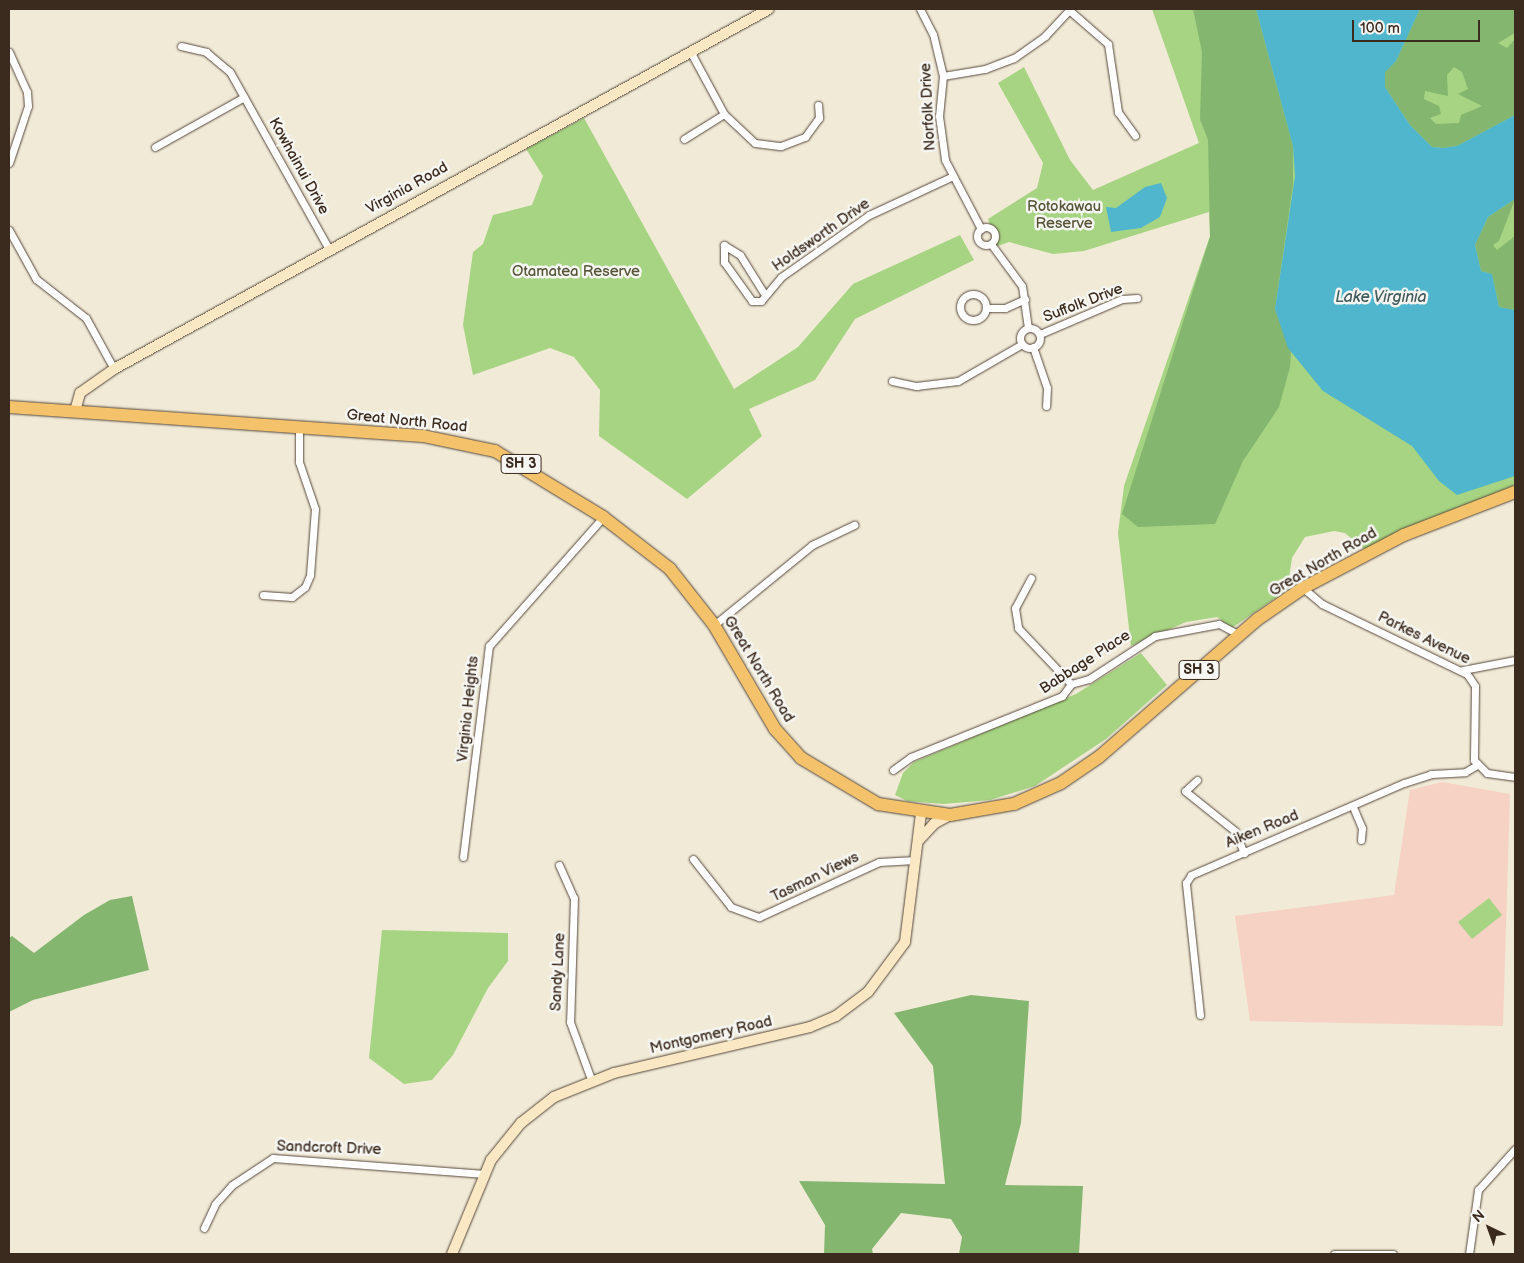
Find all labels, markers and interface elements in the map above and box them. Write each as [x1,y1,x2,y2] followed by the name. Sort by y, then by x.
[1354,10,1482,42] scale bar
[1360,19,1400,38] text: 100 m
[917,63,939,151] street label: Norfolk Drive
[265,114,333,218] street label: Kowhainui Drive
[363,158,451,218] street label: Virginia Road
[769,195,873,275] street label: Holdsworth Drive
[1027,197,1101,232] park label: Rotokawau Reserve
[512,263,640,281] park label: Otamatea Reserve
[1041,280,1125,326] street label: Suffolk Drive
[1335,288,1427,308] water label: Lake Virginia
[346,406,468,436] street label: Great North Road
[500,452,542,476] road number: SH 3
[1266,524,1380,600] street label: Great North Road
[1375,608,1473,668] street label: Parkes Avenue
[720,613,798,725] street label: Great North Road
[1037,626,1133,698] street label: Babbage Place
[453,655,483,763] street label: Virginia Heights
[1178,658,1220,682] road number: SH 3
[1223,806,1301,852] street label: Aiken Road
[768,848,862,906] street label: Tasman Views
[547,932,569,1012] street label: Sandy Lane
[648,1012,774,1058] street label: Montgomery Road
[276,1137,382,1159] street label: Sandcroft Drive
[1464,1203,1514,1253] north arrow
[1469,1207,1488,1226] text: N

